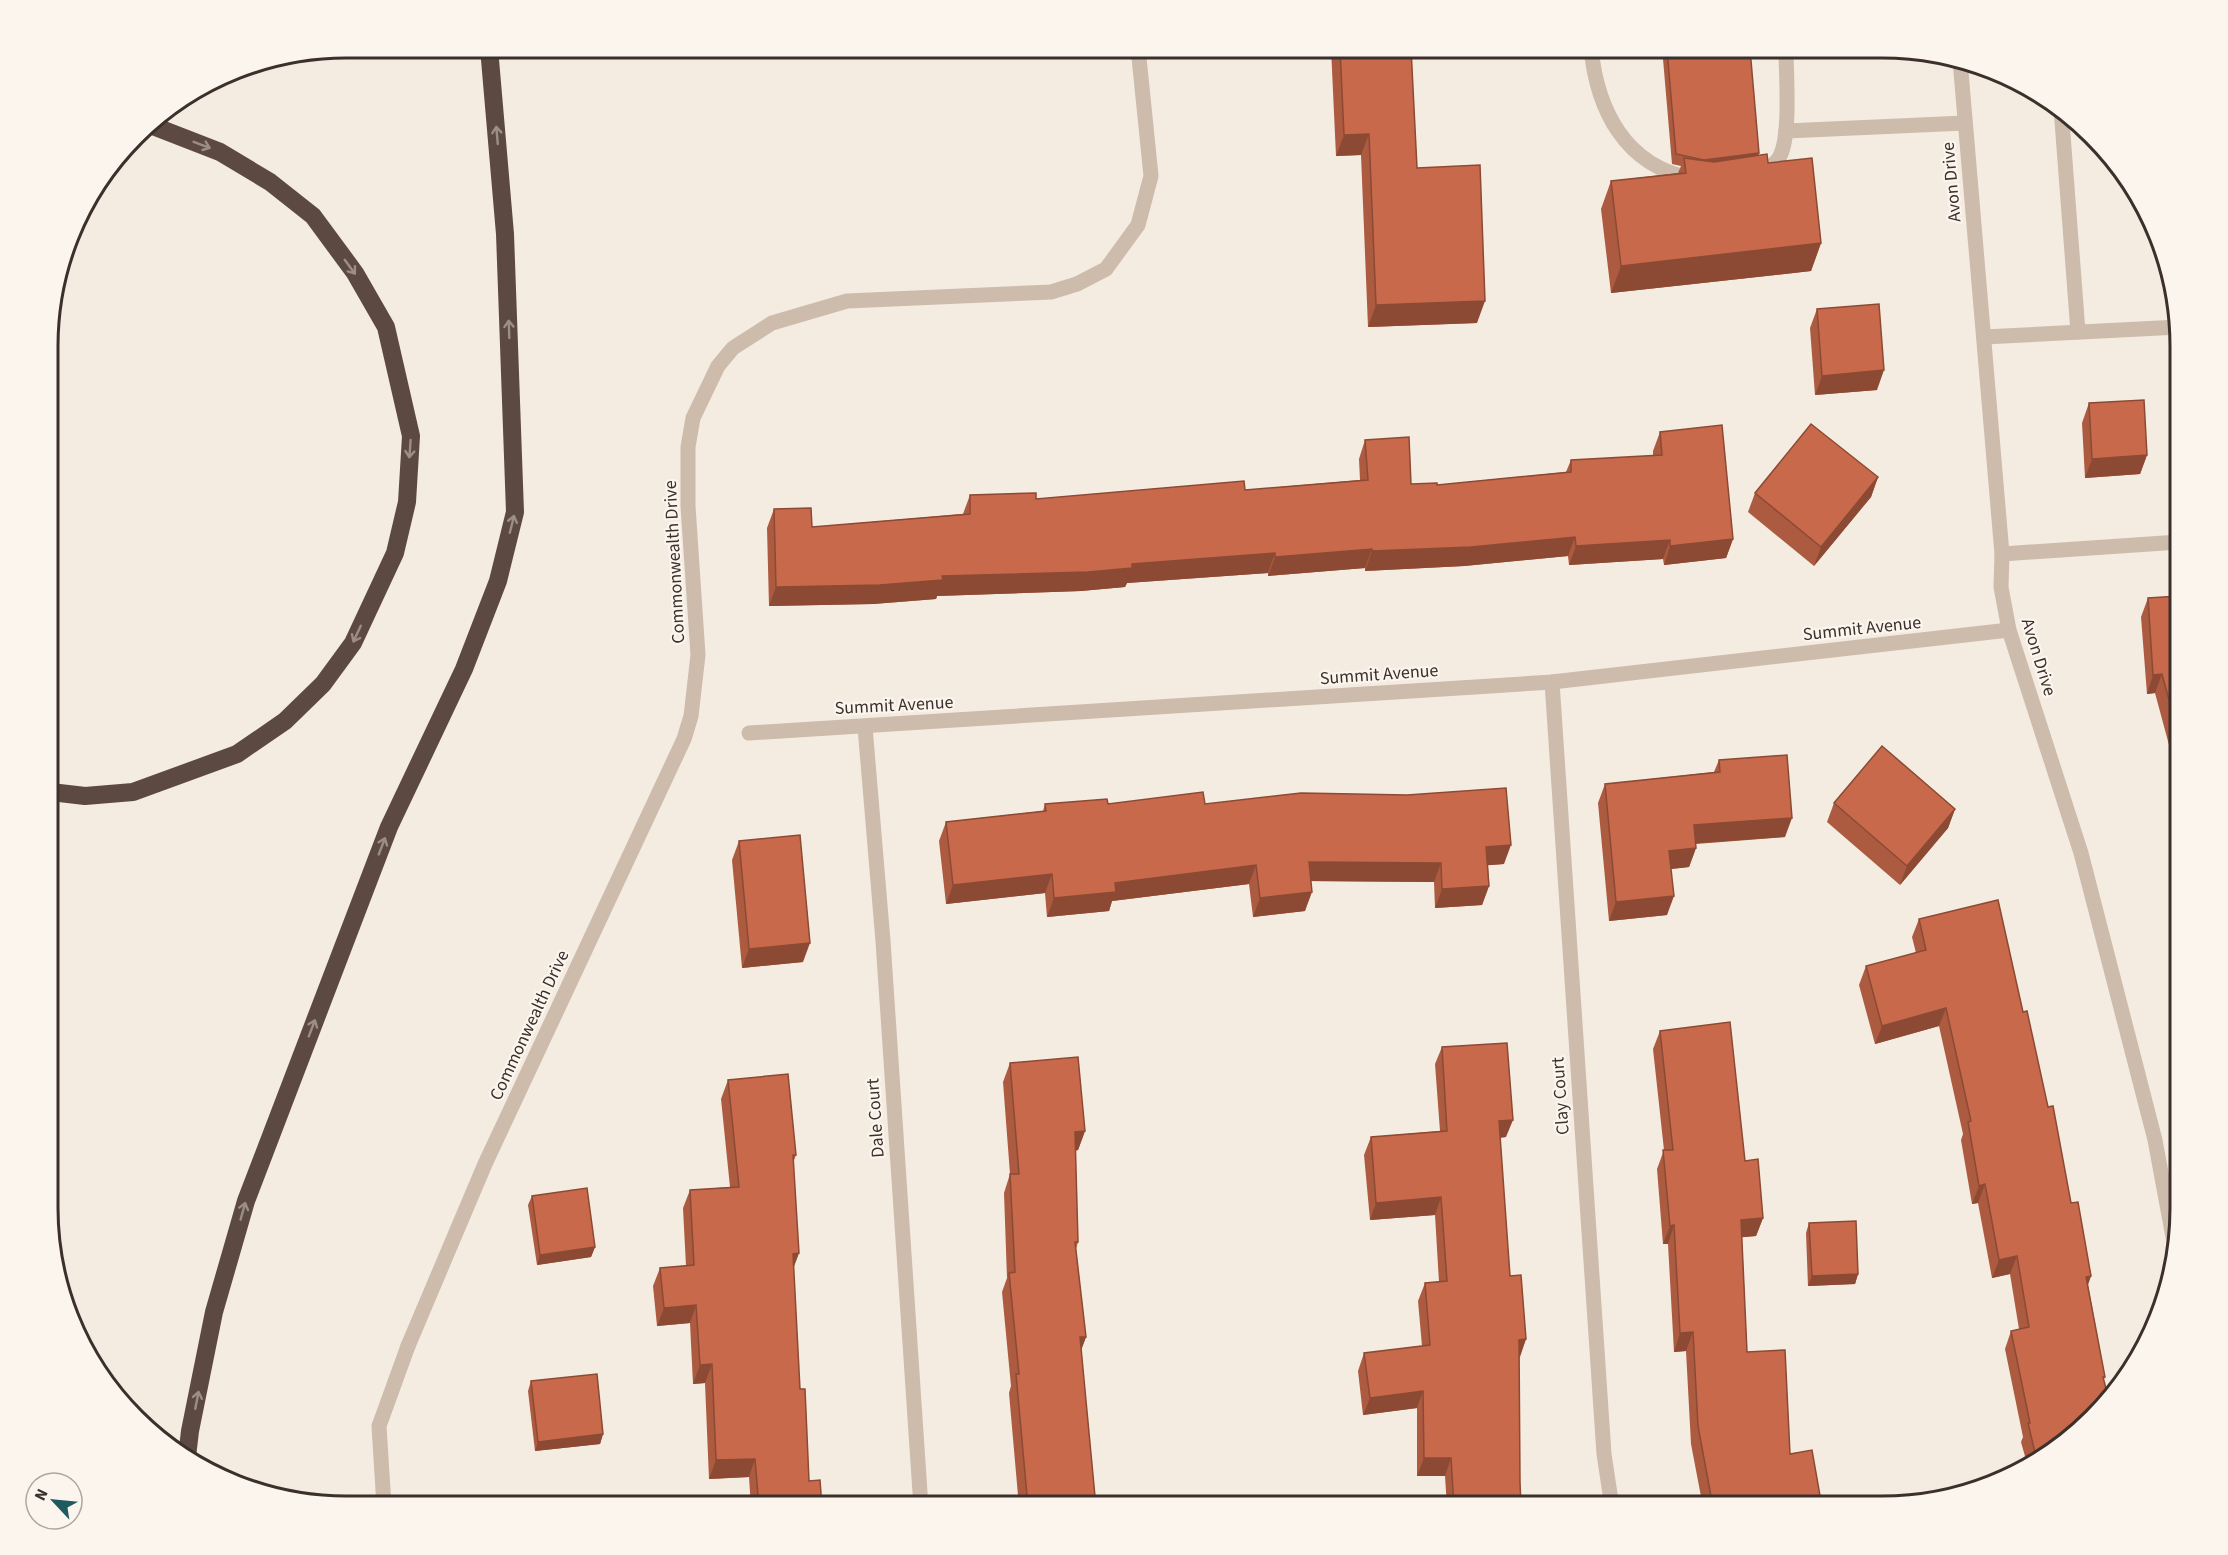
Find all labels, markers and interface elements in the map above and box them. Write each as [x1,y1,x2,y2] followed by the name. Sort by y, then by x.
[491,125,502,145] one-way arrow
[193,140,211,151] one-way arrow
[1936,141,1967,223] street label: Avon Drive
[344,258,356,274] one-way arrow
[503,320,514,340] one-way arrow
[405,439,416,459] one-way arrow
[658,480,691,644] street label: Commonwealth Drive
[507,515,518,534] one-way arrow
[1802,610,1923,647] street label: Summit Avenue
[2015,615,2062,699] street label: Avon Drive
[351,625,362,643] one-way arrow
[1319,658,1439,691] street label: Summit Avenue
[834,690,954,721] street label: Summit Avenue
[377,837,388,856] one-way arrow
[484,946,575,1104] street label: Commonwealth Drive
[307,1019,318,1038] one-way arrow
[1545,1056,1576,1136] street label: Clay Court
[860,1077,891,1158] street label: Dale Court
[238,1201,249,1220] one-way arrow
[192,1390,203,1410] one-way arrow
[24,1471,84,1531] north arrow
[29,1485,54,1504] text: N

